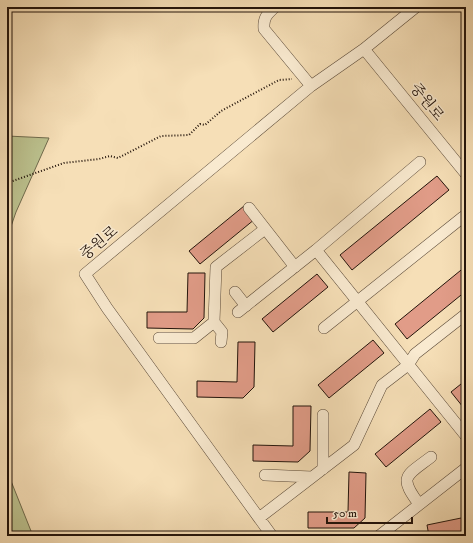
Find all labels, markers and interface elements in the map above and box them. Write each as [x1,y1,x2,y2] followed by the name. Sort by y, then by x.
[406,79,448,125] street label: 중원로
[76,221,122,264] street label: 중원로
[327,499,412,525] scale bar
[333,506,357,521] text: 50 m

